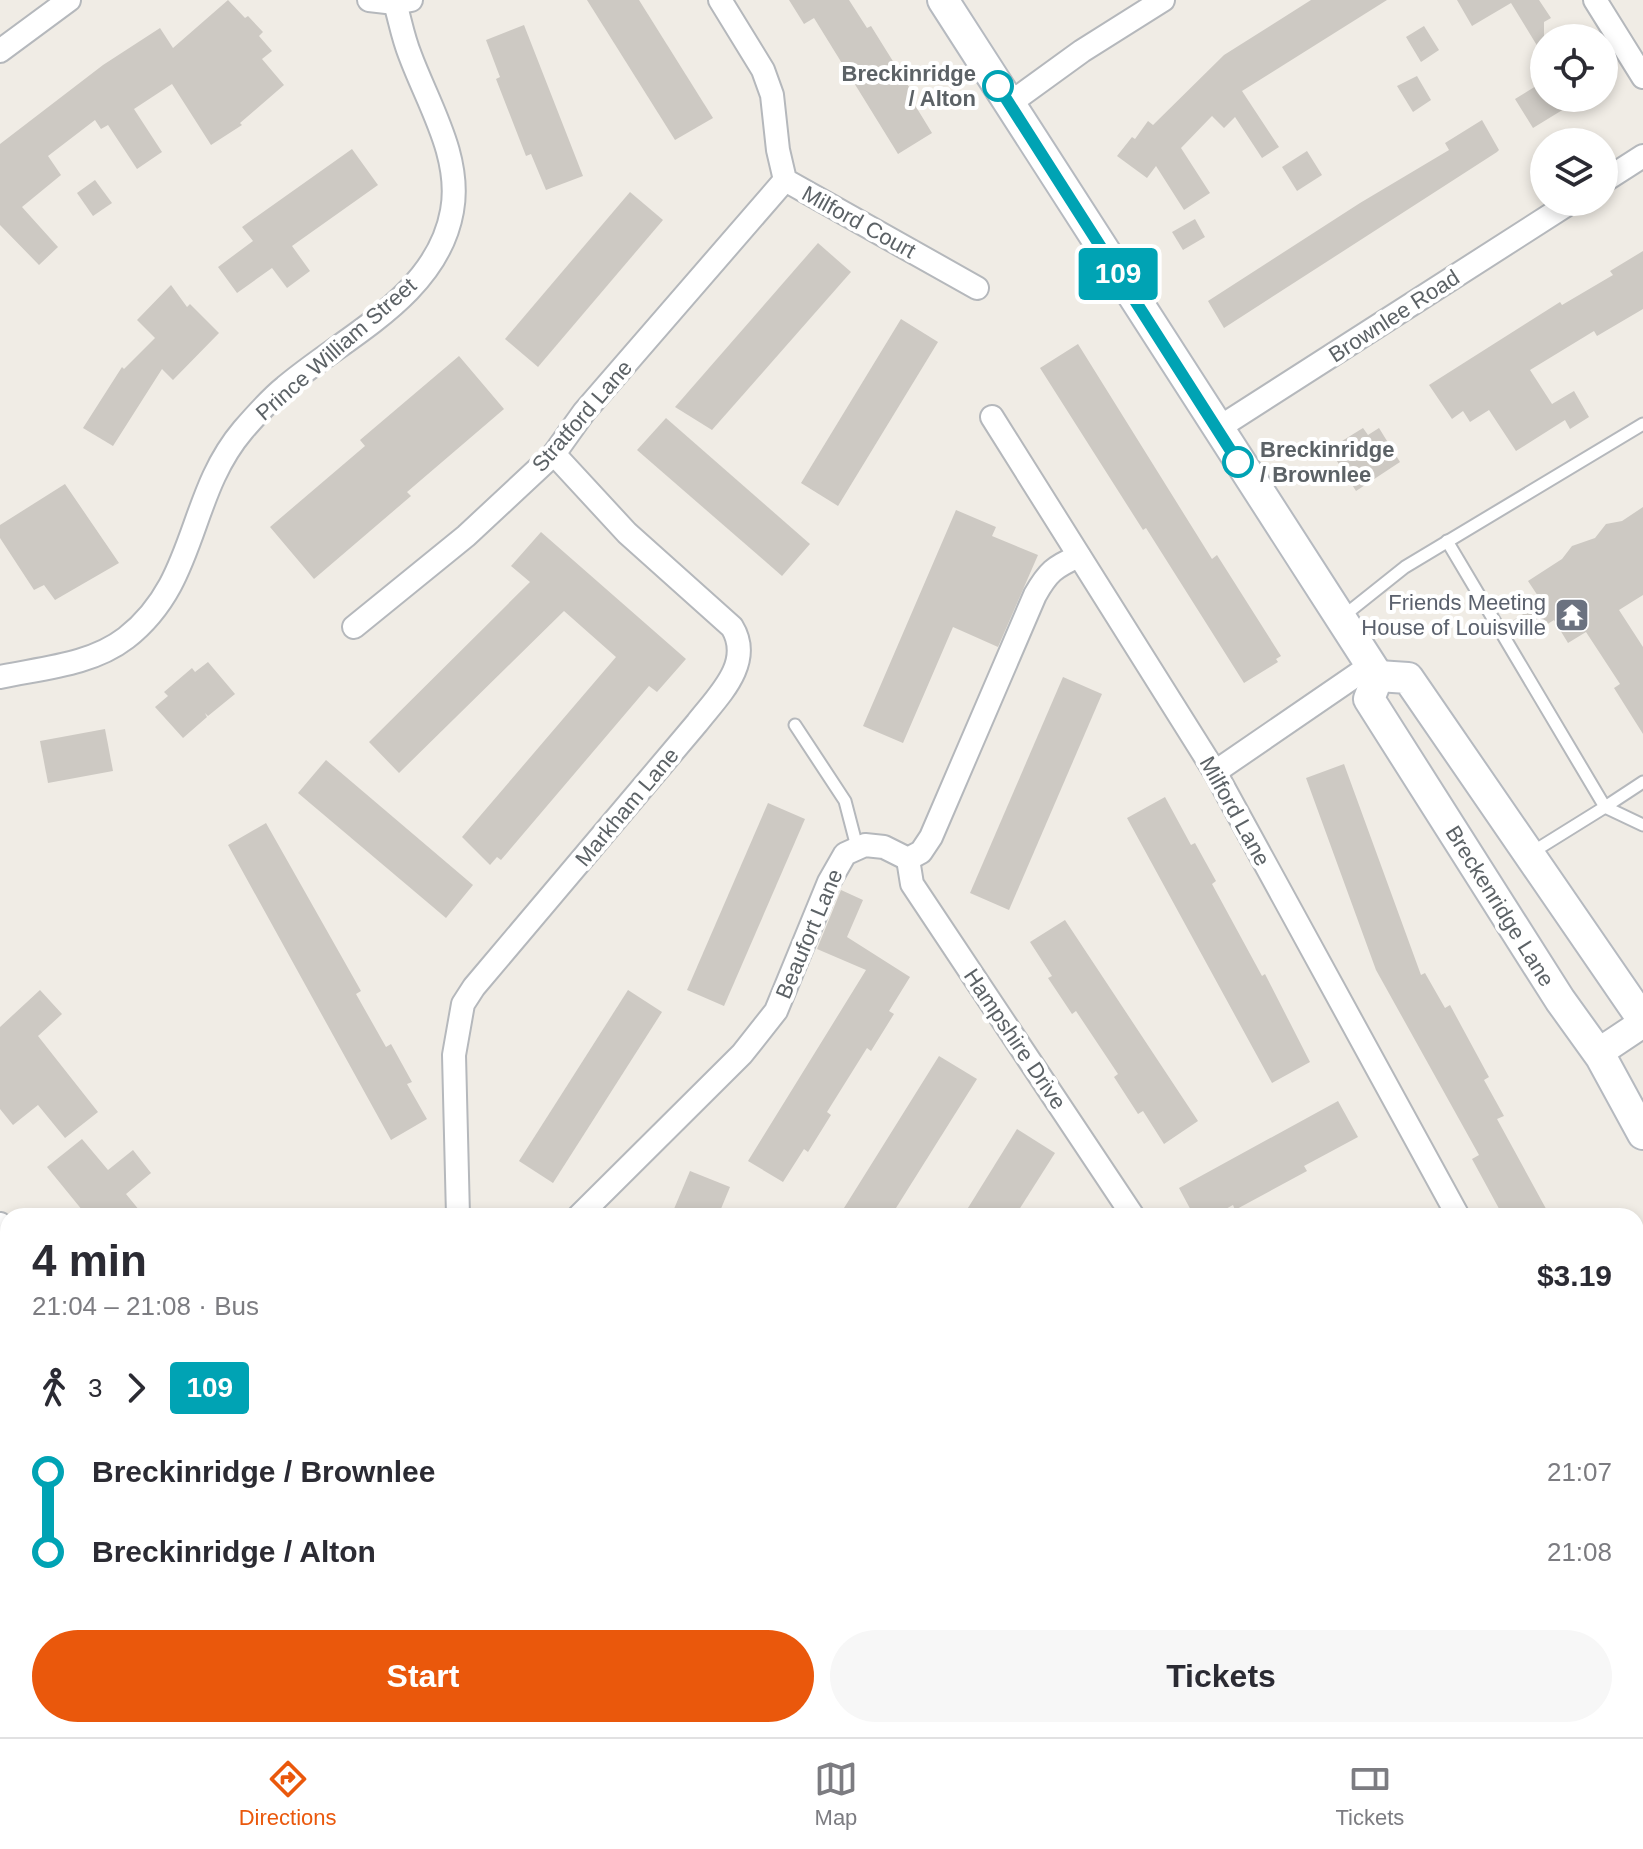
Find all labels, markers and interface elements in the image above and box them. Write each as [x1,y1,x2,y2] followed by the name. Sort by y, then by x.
[1530,24,1618,216] map controls
[1530,24,1618,112] button: locate
[842,61,976,111] place label: Breckinridge / Alton
[983,71,1013,101] marker: Breckinridge / Alton
[1530,128,1618,216] button: layers
[798,181,920,263] street label: Milford Court
[1072,248,1164,300] line badge: 109
[1095,258,1141,289] text: 109
[1324,265,1464,367] street label: Brownlee Road
[251,273,421,425] street label: Prince William Street
[527,355,637,477] street label: Stratford Lane
[1260,437,1395,487] place label: Breckinridge / Brownlee
[1223,447,1253,477] marker: Breckinridge / Brownlee
[1361,590,1546,640] place label: Friends Meeting House of Louisville
[1553,596,1591,634] temple icon: Friends Meeting House of Louisville
[570,743,684,871] street label: Markham Lane
[1195,752,1275,870] street label: Milford Lane
[1440,821,1560,991] street label: Breckenridge Lane
[770,865,848,1003] street label: Beaufort Lane
[959,964,1071,1114] street label: Hampshire Drive
[32,1236,147,1285] text: 4 min
[1537,1259,1612,1292] text: $3.19
[32,1291,259,1321] text: 21:04 – 21:08 · Bus
[32,1366,76,1410] icon: walk
[114,1366,158,1410] icon: forward
[186,1372,233,1403] text: 109
[88,1373,102,1403] text: 3
[92,1455,435,1488] text: Breckinridge / Brownlee
[1547,1457,1612,1487] text: 21:07
[92,1535,376,1568] text: Breckinridge / Alton
[1547,1537,1612,1567] text: 21:08
[32,1630,814,1722] button: Start
[830,1630,1612,1722] button: Tickets
[239,1757,337,1831] tab: Directions
[814,1757,858,1831] tab: Map
[1335,1757,1404,1831] tab: Tickets

